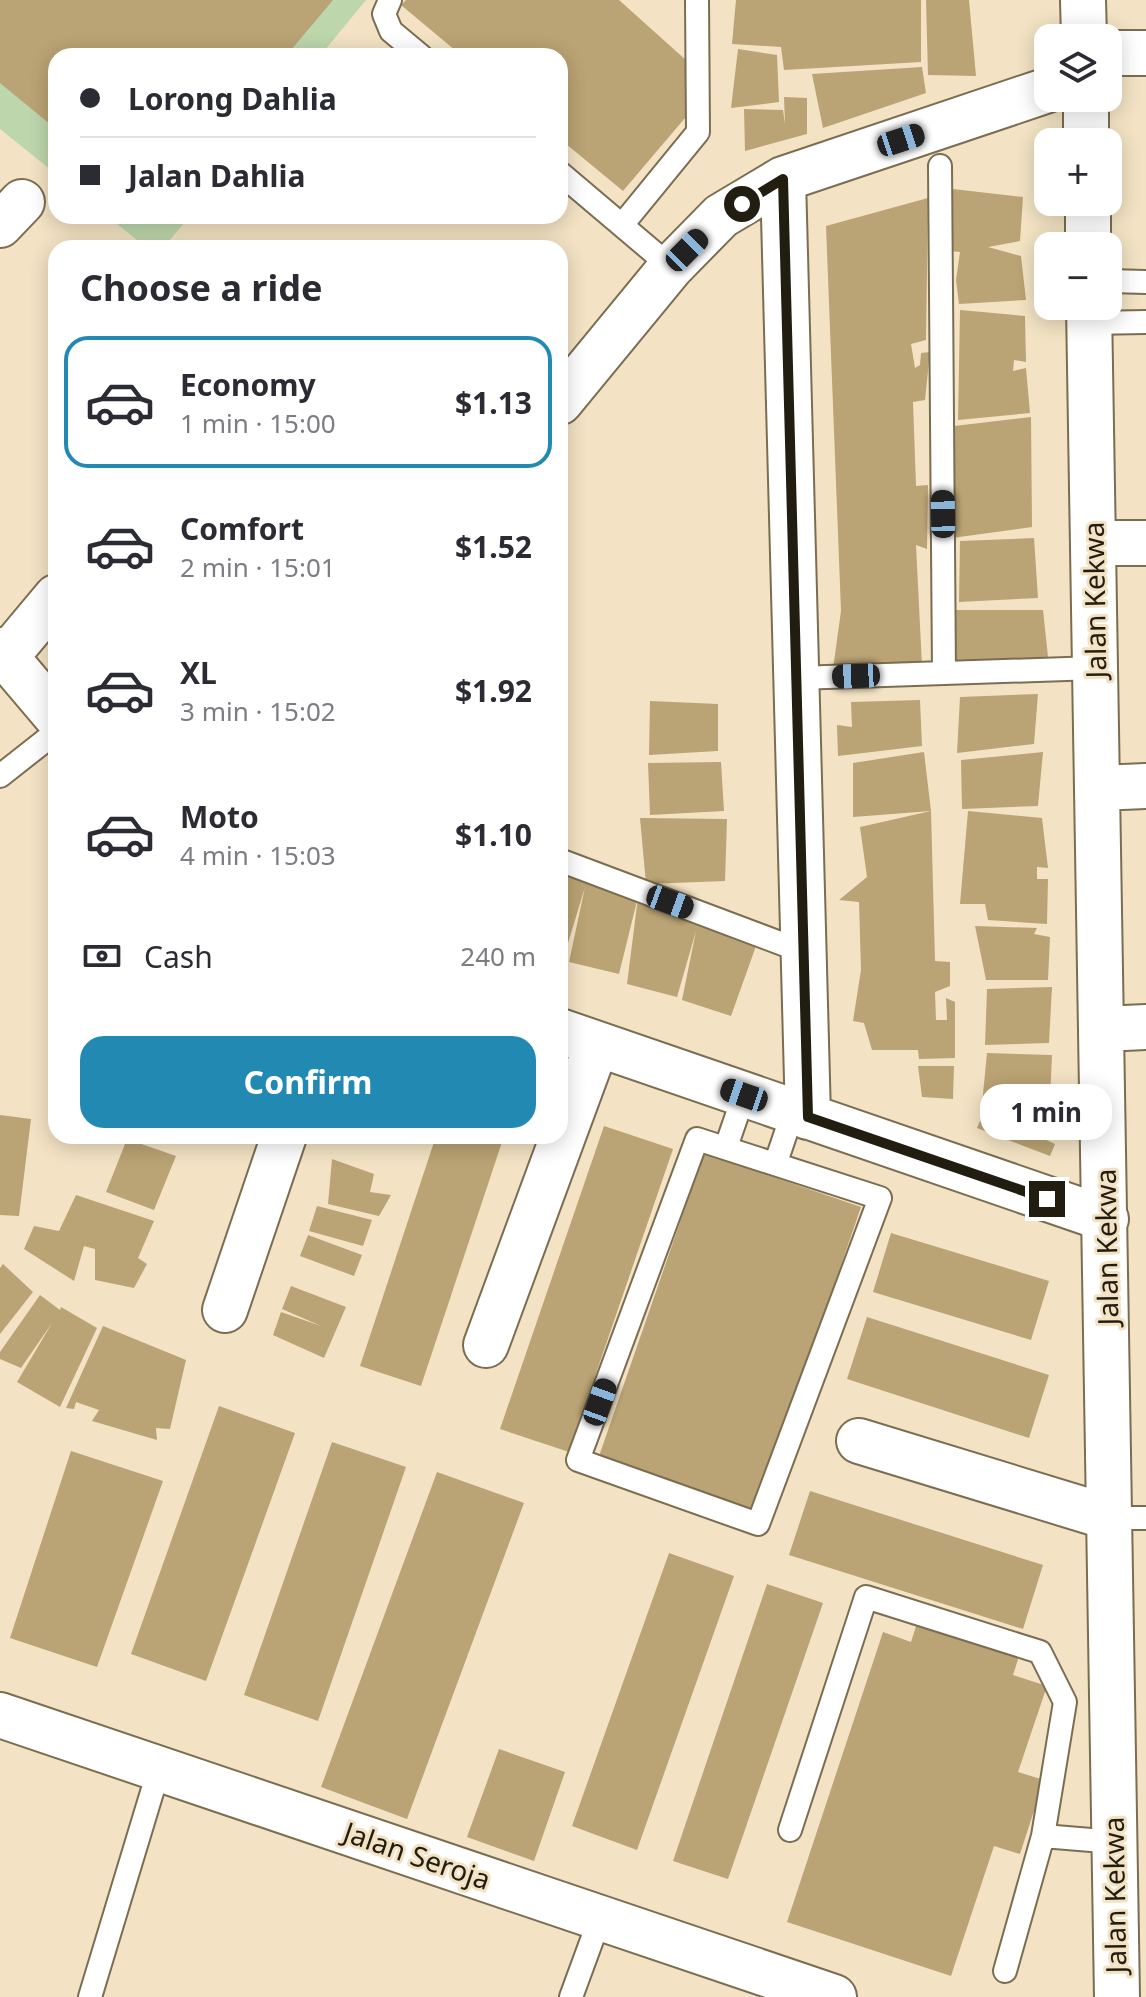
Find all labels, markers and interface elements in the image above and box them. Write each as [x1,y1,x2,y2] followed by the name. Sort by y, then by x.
[1034,24,1122,320] map controls
[1034,24,1122,112] button: layers
[128,78,337,119] text: Lorong Dahlia
[874,121,928,159] car
[1034,128,1122,216] button: +
[128,155,305,196] text: Jalan Dahlia
[724,186,760,222] route start
[662,225,712,275] car
[1034,232,1122,320] button: −
[80,263,322,312] text: Choose a ride
[180,364,316,405] text: Economy
[84,366,156,438] icon: car
[455,382,532,423] text: $1.13
[180,405,336,441] text: 1 min · 15:00
[931,490,955,538] car
[180,508,304,549] text: Comfort
[84,510,156,582] icon: car
[1074,521,1114,682] street label: Jalan Kekwa
[455,526,532,567] text: $1.52
[180,549,336,585] text: 2 min · 15:01
[180,652,217,693] text: XL
[84,654,156,726] icon: car
[832,663,880,689] car
[455,670,532,711] text: $1.92
[180,693,336,729] text: 3 min · 15:02
[180,796,259,837] text: Moto
[84,798,156,870] icon: car
[455,814,532,855] text: $1.10
[180,837,336,873] text: 4 min · 15:03
[643,883,697,921] car
[80,934,124,978] icon: cash
[144,936,213,977] text: Cash
[460,938,536,974] text: 240 m
[80,1036,536,1128] button: Confirm
[717,1076,771,1114] car
[981,1083,1113,1139] callout: 1 min
[1010,1094,1082,1130] text: 1 min
[1086,1168,1126,1329] street label: Jalan Kekwa
[1029,1181,1065,1217] route end
[581,1375,619,1429] car
[336,1811,496,1898] street label: Jalan Seroja
[1094,1816,1134,1977] street label: Jalan Kekwa

